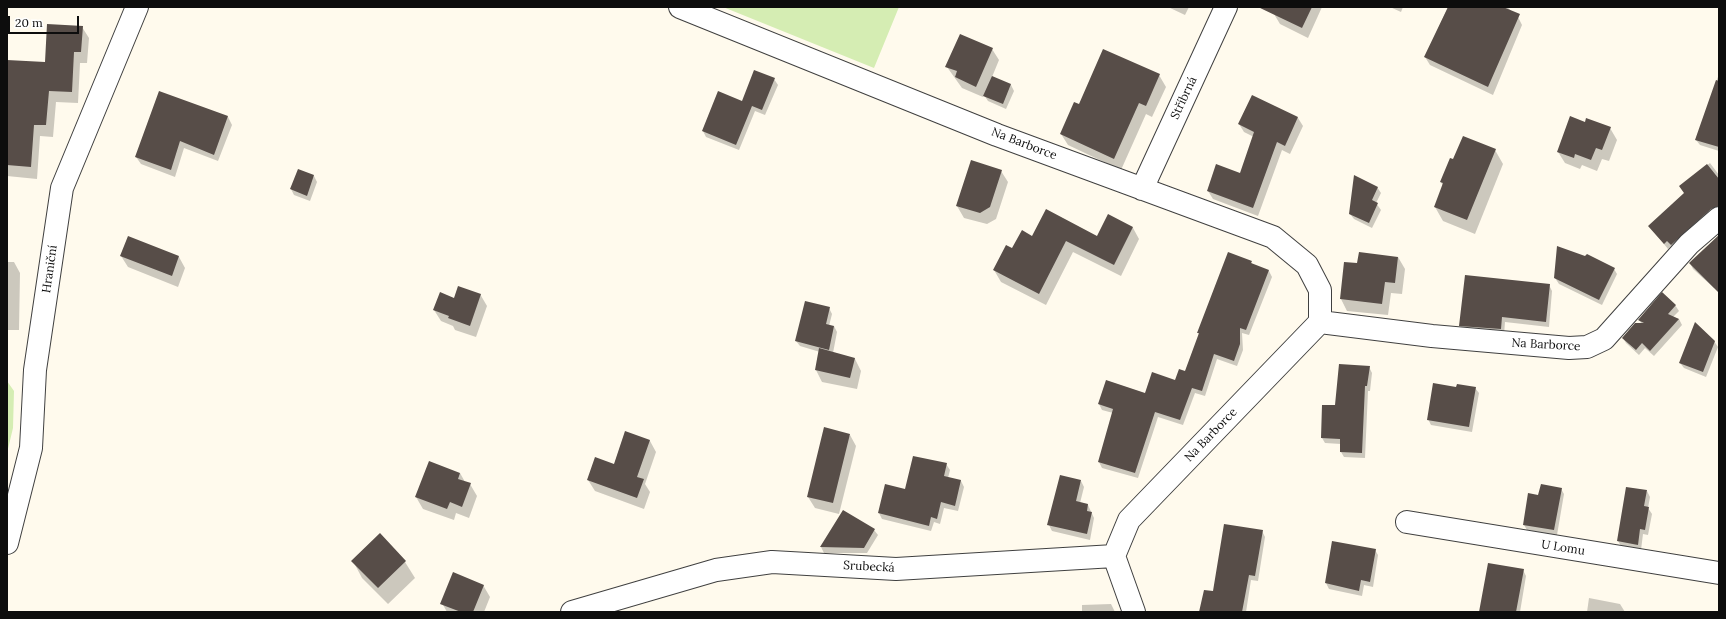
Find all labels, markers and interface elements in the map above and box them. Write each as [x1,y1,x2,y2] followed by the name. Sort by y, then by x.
[10,8,81,34] scale bar
[15,15,43,30] text: 20 m
[1168,74,1200,122] street label: Stříbrná
[989,125,1059,163] street label: Na Barborce
[40,244,60,294] street label: Hraniční
[1511,336,1581,354] street label: Na Barborce
[1182,405,1240,465] street label: Na Barborce
[1540,537,1586,559] street label: U Lomu
[843,558,895,576] street label: Srubecká

